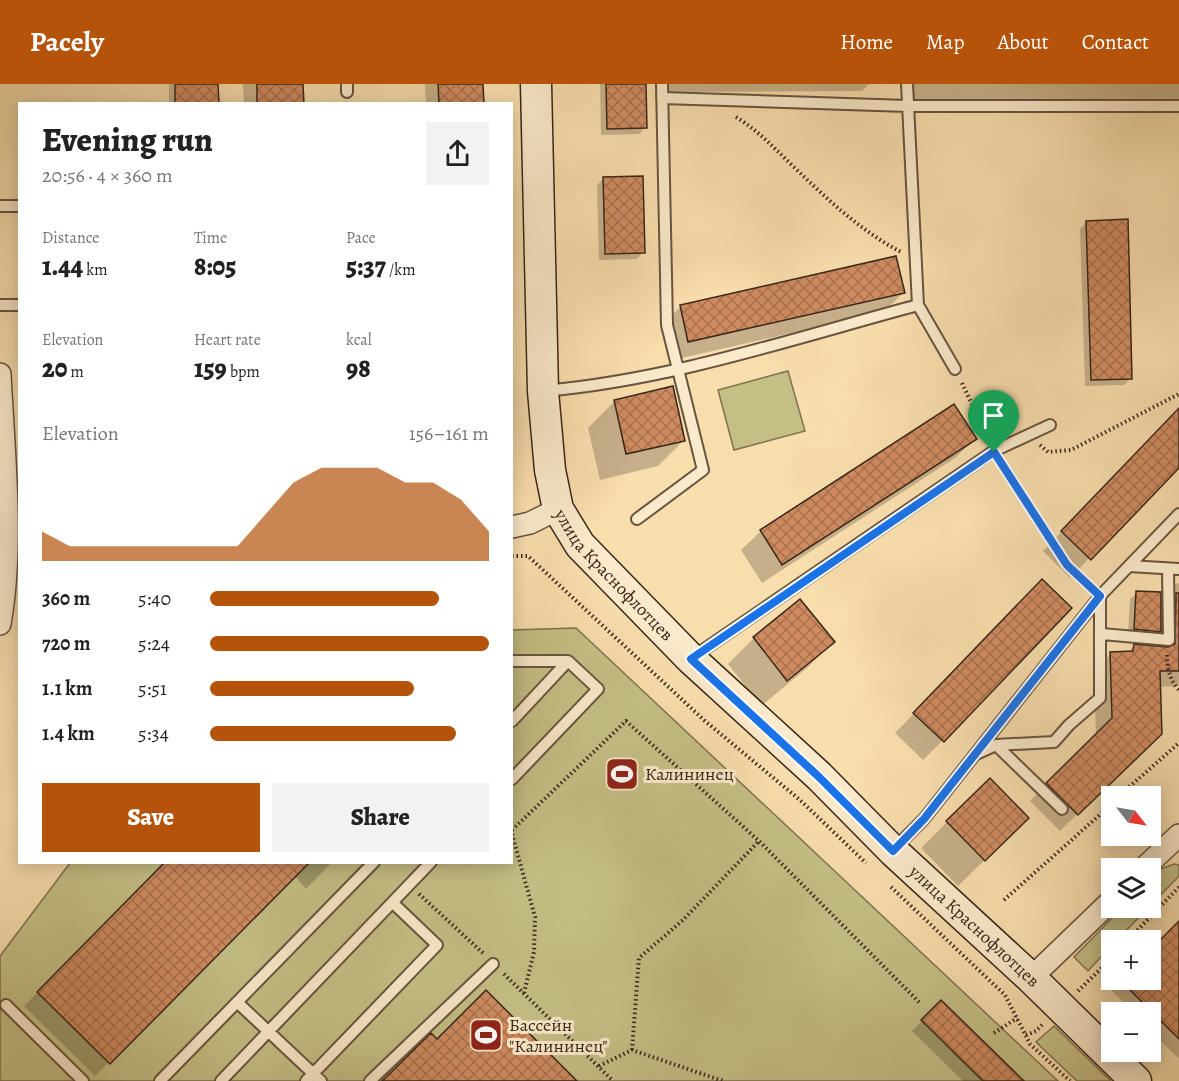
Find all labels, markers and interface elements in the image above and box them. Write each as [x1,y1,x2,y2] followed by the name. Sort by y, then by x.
[30,23,104,61] text: Pacely
[840,28,893,56] text: Home
[926,28,964,56] text: Map
[997,28,1049,56] text: About
[1082,28,1149,56] text: Contact
[42,117,213,162] text: Evening run
[426,122,489,185] button: share
[42,162,173,189] text: 20:56 · 4 × 360 m
[42,227,99,249] text: Distance
[194,227,227,249] text: Time
[346,227,376,249] text: Pace
[42,249,83,284] text: 1.44
[194,249,236,284] text: 8:05
[346,249,386,284] text: 5:37
[83,259,108,281] text: km
[386,259,416,281] text: /km
[42,329,103,351] text: Elevation
[194,329,261,351] text: Heart rate
[346,329,372,351] text: kcal
[42,351,67,386] text: 20
[194,351,227,386] text: 159
[346,351,371,386] text: 98
[67,361,84,383] text: m
[227,361,260,383] text: bpm
[968,390,1019,452] pin
[977,399,1010,432] icon: arrive
[42,420,119,447] text: Elevation
[409,420,489,447] text: 156–161 m
[548,504,679,646] street label: улица Краснофлотцев
[42,585,90,612] text: 360 m
[138,585,171,612] text: 5:40
[42,630,91,657] text: 720 m
[138,630,170,657] text: 5:24
[42,675,92,702] text: 1.1 km
[138,675,167,702] text: 5:51
[42,720,95,747] text: 1.4 km
[138,720,169,747] text: 5:34
[604,756,640,792] sports icon: Калининец
[645,762,734,786] place label: Калининец
[42,783,260,852] button: Save
[272,783,489,852] button: Share
[1101,786,1161,846] north arrow
[1101,786,1161,1062] map controls
[1101,858,1161,918] button: layers
[903,859,1045,992] street label: улица Краснофлотцев
[1101,930,1161,990] button: +
[1101,1002,1161,1062] button: −
[509,1013,608,1058] place label: Бассейн "Калининец"
[468,1017,504,1053] sports icon: Бассейн "Калининец"

